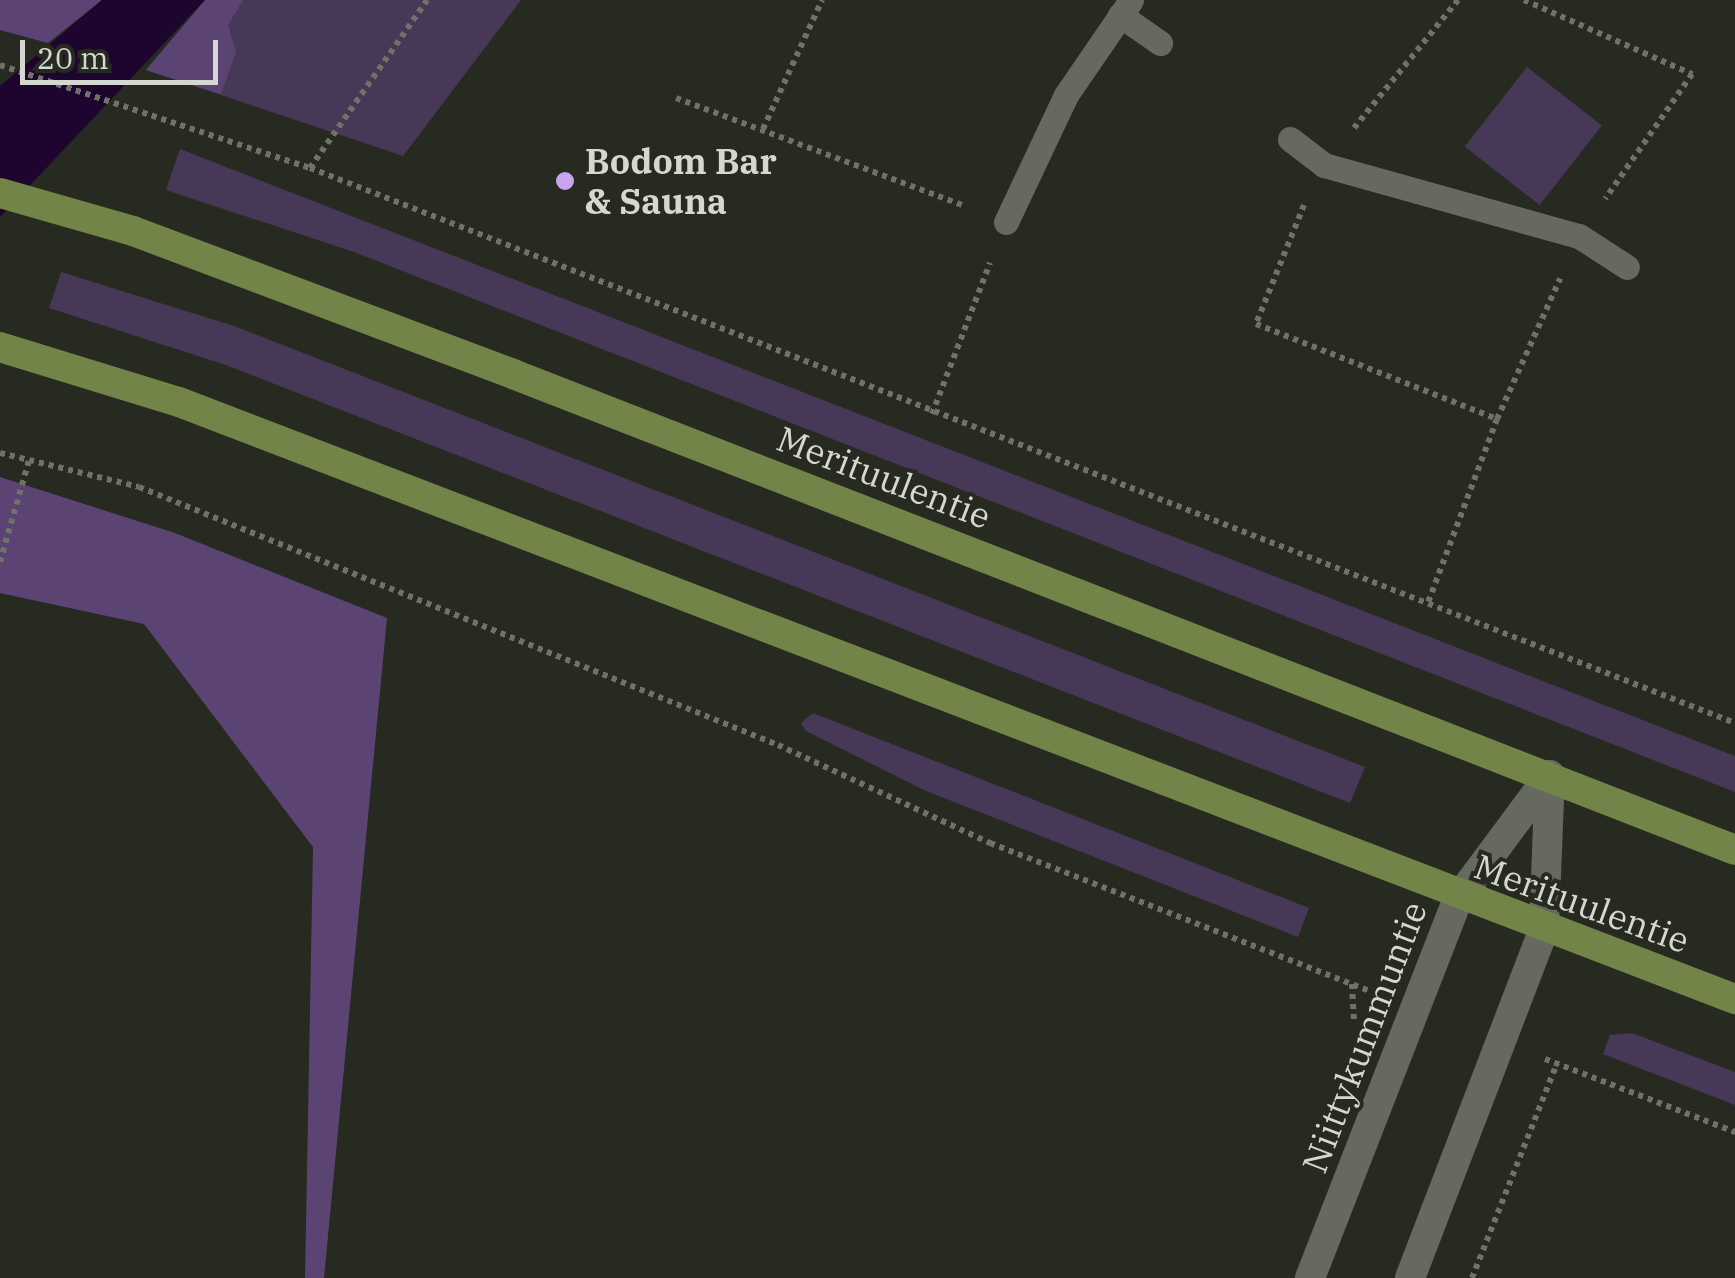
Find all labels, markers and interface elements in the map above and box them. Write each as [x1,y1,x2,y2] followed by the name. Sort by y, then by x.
[25,20,222,82] scale bar
[37,38,109,77] text: 20 m
[585,140,777,222] place label: Bodom Bar & Sauna
[554,170,576,192] marker: Bodom Bar & Sauna
[771,417,997,537] street label: Merituulentie
[1469,845,1695,961] street label: Merituulentie
[1293,896,1435,1178] street label: Niittykummuntie

